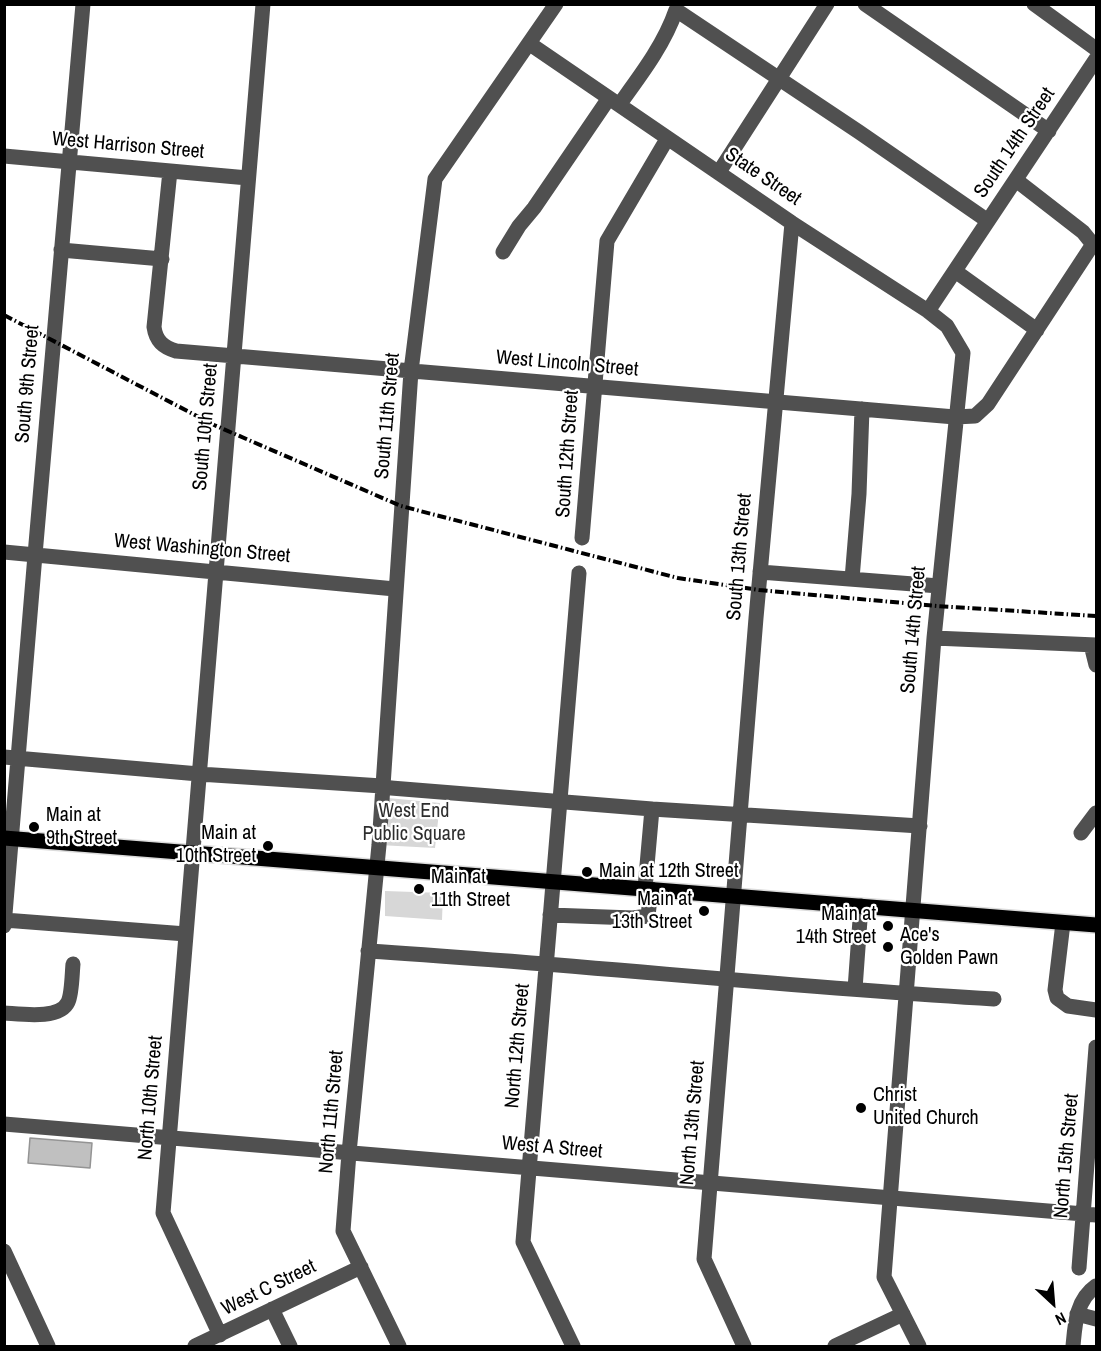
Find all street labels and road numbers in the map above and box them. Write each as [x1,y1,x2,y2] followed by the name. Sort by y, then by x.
[969,83,1061,203] street label: South 14th Street
[51,127,205,165] street label: West Harrison Street
[720,143,806,211] street label: State Street
[11,324,45,444] street label: South 9th Street
[495,346,639,382] street label: West Lincoln Street
[371,352,405,480] street label: South 11th Street
[188,362,224,492] street label: South 10th Street
[552,389,584,519] street label: South 12th Street
[722,492,758,622] street label: South 13th Street
[113,529,291,569] street label: West Washington Street
[896,565,932,695] street label: South 14th Street
[501,983,535,1109] street label: North 12th Street
[134,1035,168,1161] street label: North 10th Street
[315,1049,349,1175] street label: North 11th Street
[676,1060,710,1186] street label: North 13th Street
[1050,1093,1084,1219] street label: North 15th Street
[501,1132,603,1164] street label: West A Street
[218,1255,320,1321] street label: West C Street

